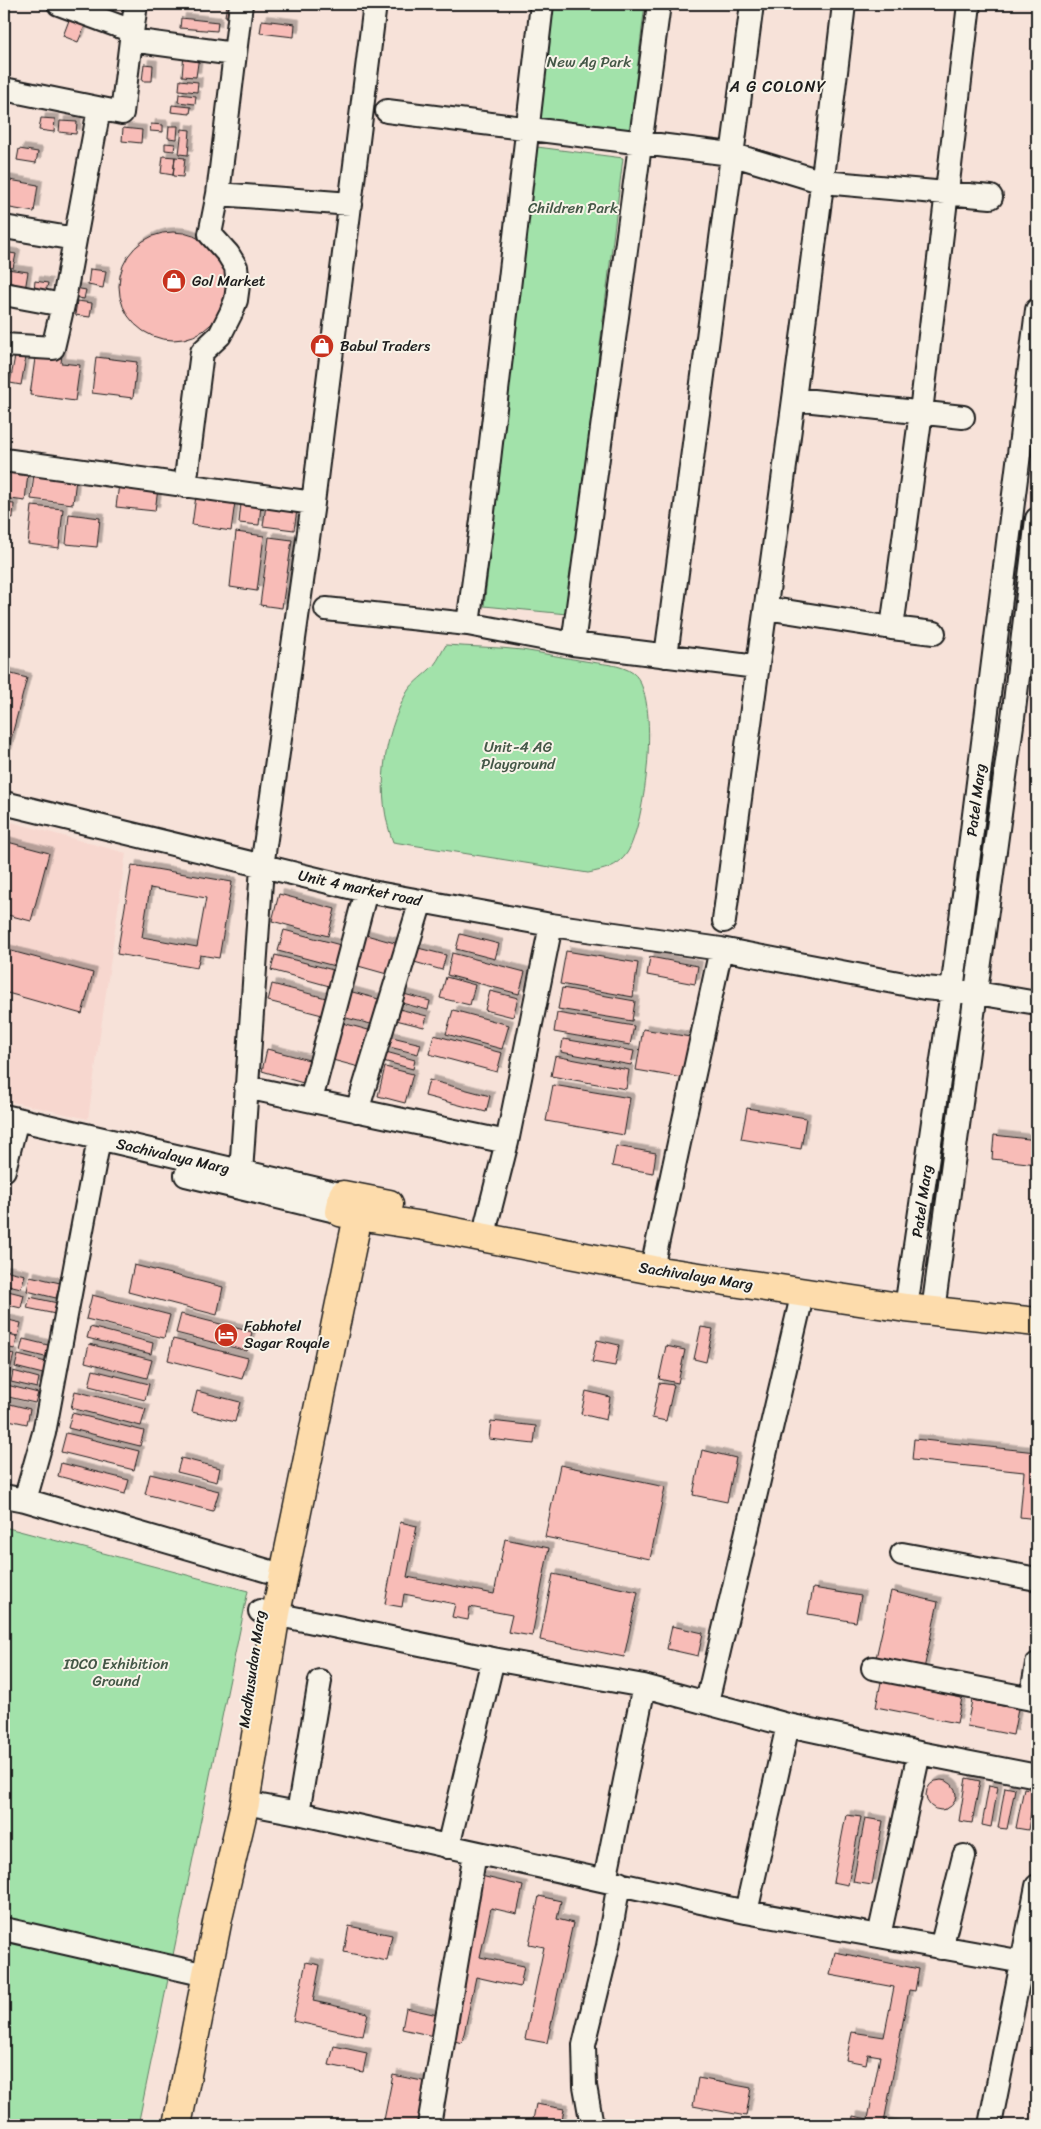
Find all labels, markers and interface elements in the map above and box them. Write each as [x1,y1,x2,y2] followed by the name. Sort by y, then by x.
[547,49,632,75] park label: New Ag Park
[729,72,827,101] district label: A G COLONY
[528,195,619,221] park label: Children Park
[161,268,187,294] shop icon: Gol Market
[192,268,266,294] place label: Gol Market
[309,333,335,359] shop icon: Babul Traders
[340,333,431,359] place label: Babul Traders
[481,734,556,777] park label: Unit-4 AG Playground
[959,762,993,838] street label: Patel Marg
[296,862,425,914] street label: Unit 4 market road
[114,1130,233,1182] street label: Sachivalaya Marg
[904,1163,940,1239] street label: Patel Marg
[637,1254,755,1298] street label: Sachivalaya Marg
[244,1313,330,1356] place label: Fabhotel Sagar Royale
[213,1322,239,1348] hotel icon: Fabhotel Sagar Royale
[231,1608,273,1730] street label: Madhusudan Marg
[63,1651,168,1694] park label: IDCO Exhibition Ground

